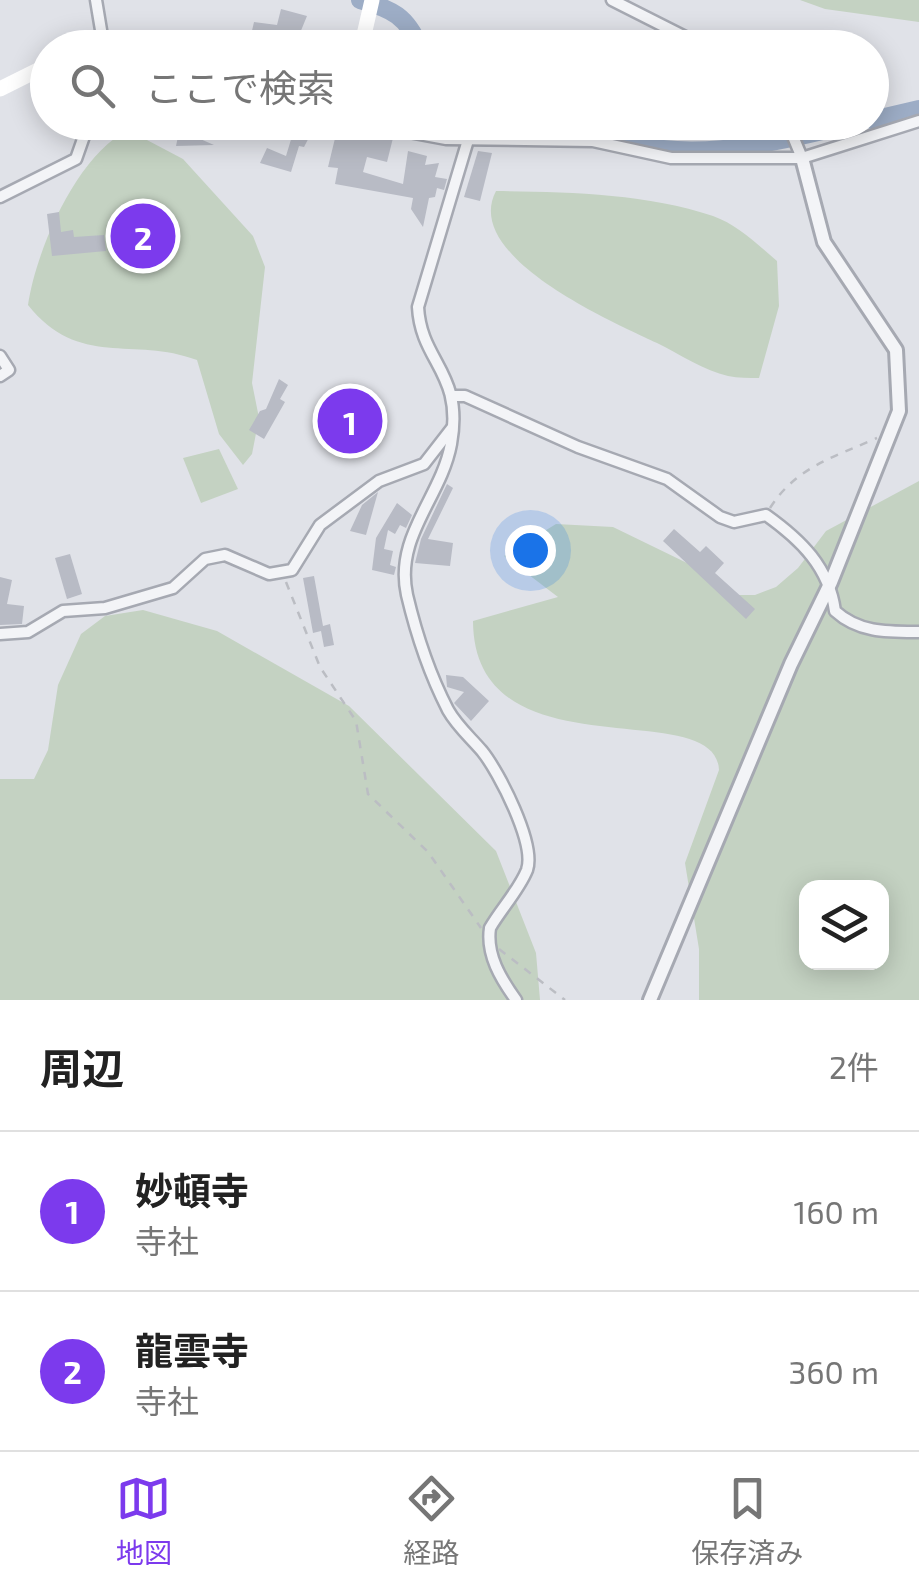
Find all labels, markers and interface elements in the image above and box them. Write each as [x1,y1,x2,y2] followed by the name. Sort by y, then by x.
[30,30,889,140] search box
[65,58,120,113] icon: search
[145,64,335,110] text: ここで検索
[110,198,176,274] pin: 2
[318,384,382,458] pin: 1
[505,525,556,576] your location
[799,880,889,970] map controls
[799,880,889,970] button: layers
[40,1042,124,1092] text: 周辺
[829,1047,879,1085] text: 2件
[135,1167,249,1213] text: 妙頓寺
[66,1192,79,1230] text: 1
[793,1192,879,1230] text: 160 m
[135,1221,199,1259] text: 寺社
[135,1327,249,1373] text: 龍雲寺
[63,1352,82,1390] text: 2
[788,1352,879,1390] text: 360 m
[135,1381,199,1419] text: 寺社
[116,1471,172,1571] tab: 地図
[403,1471,459,1571] tab: 経路
[691,1471,803,1571] tab: 保存済み

